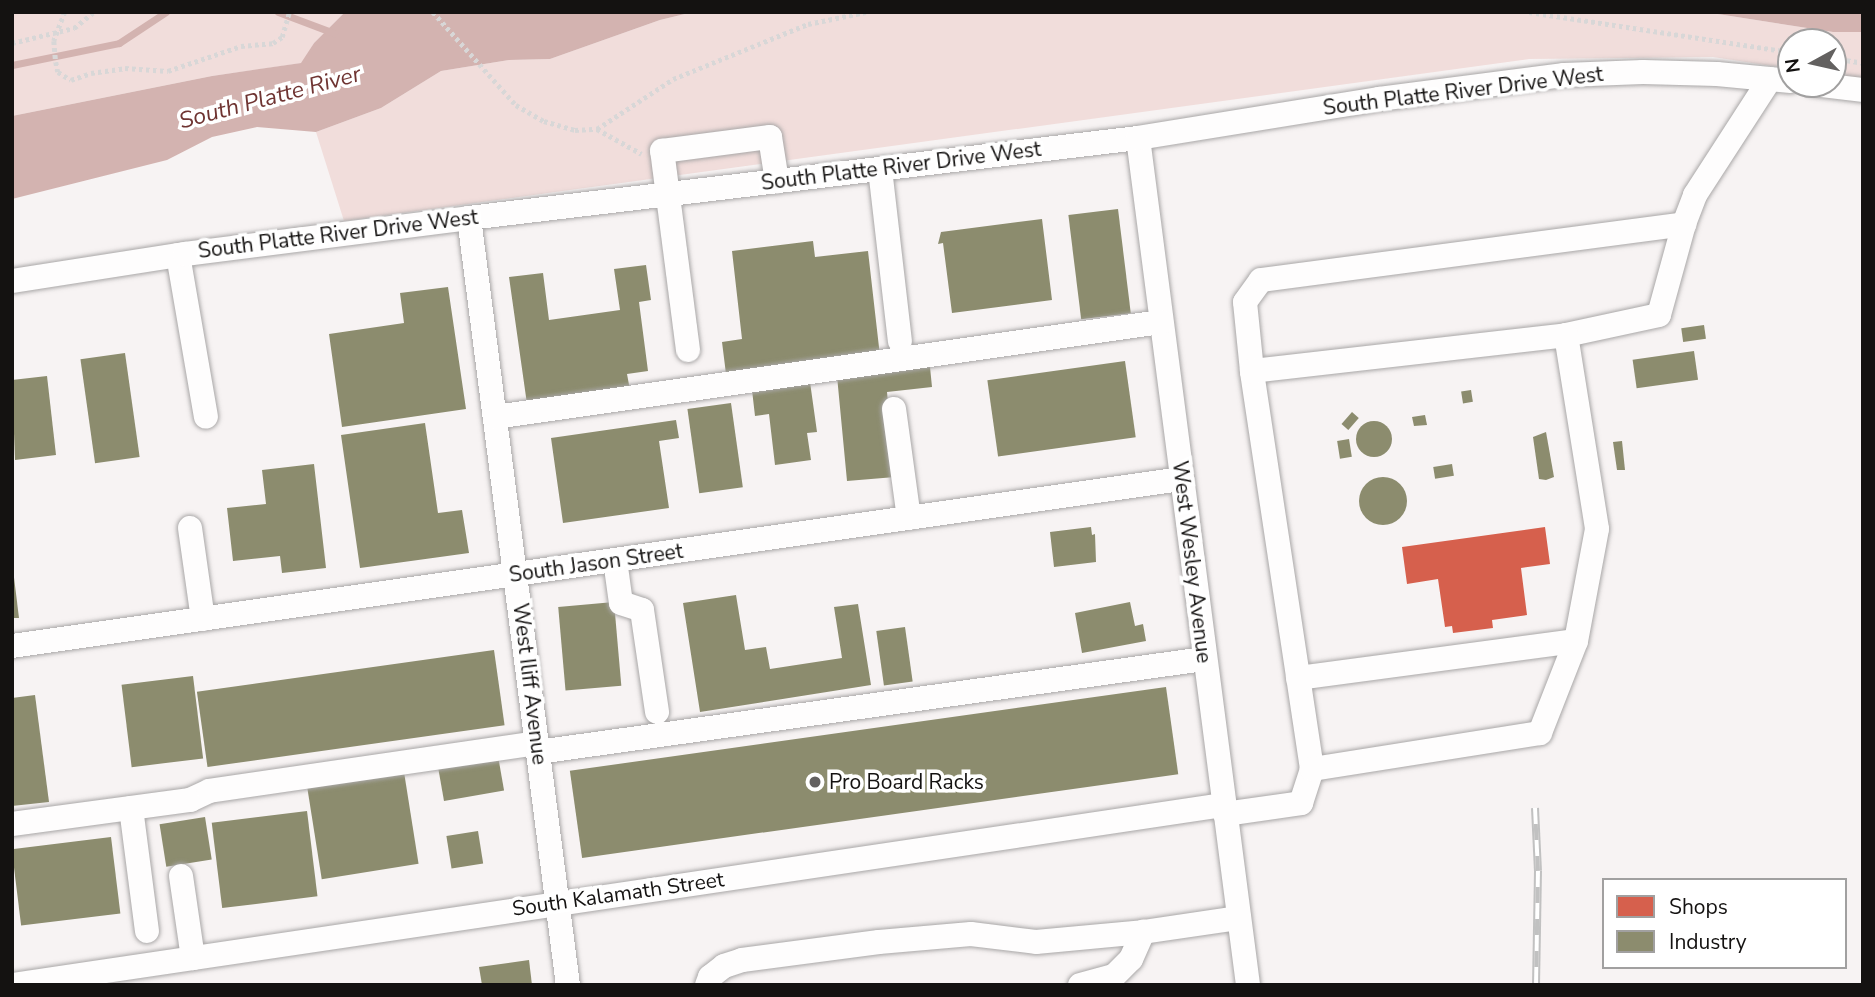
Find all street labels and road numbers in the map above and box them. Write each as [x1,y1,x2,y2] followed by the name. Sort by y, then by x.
[1322,61,1604,121] street label: South Platte River Drive West
[760,136,1042,196] street label: South Platte River Drive West
[197,204,479,264] street label: South Platte River Drive West
[1167,459,1217,665] street label: West Wesley Avenue
[507,538,685,588] street label: South Jason Street
[508,602,552,766] street label: West Iliff Avenue
[510,867,726,921] street label: South Kalamath Street

